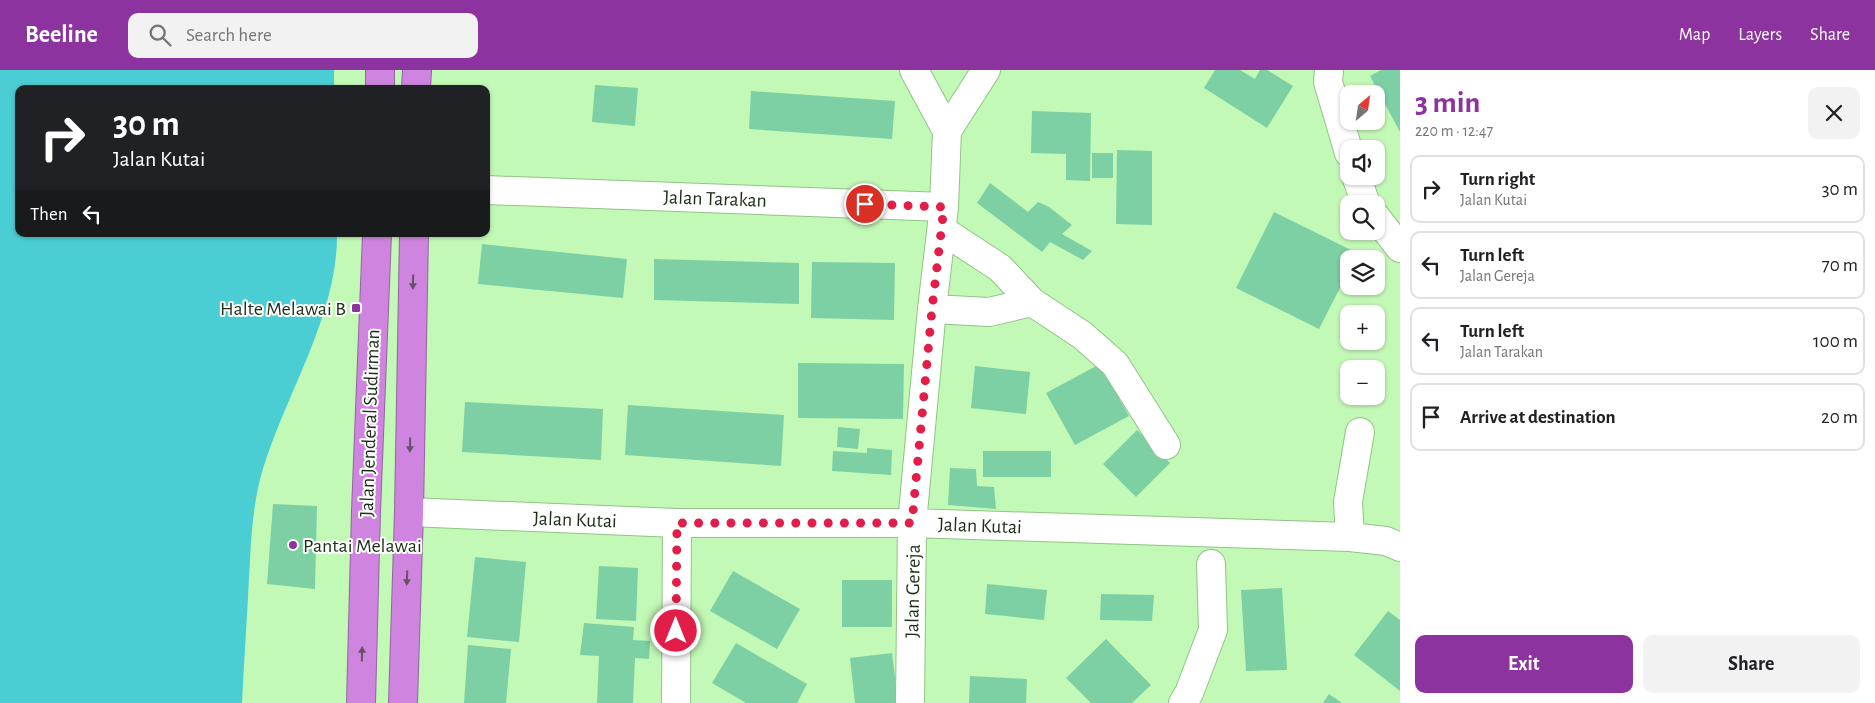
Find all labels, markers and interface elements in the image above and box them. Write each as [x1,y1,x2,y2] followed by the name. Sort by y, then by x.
[128,13,478,58] search box
[146,21,174,49] icon: search
[25,23,98,47] text: Beeline
[186,26,272,45] text: Search here
[1679,26,1710,44] text: Map
[1738,26,1782,44] text: Layers
[1810,26,1850,44] text: Share
[1340,85,1385,130] north arrow
[1340,85,1385,405] map controls
[1808,87,1860,139] button: close
[1415,88,1480,118] text: 3 min
[30,105,95,170] icon: right
[113,107,180,142] text: 30 m
[1415,123,1493,139] text: 220 m · 12:47
[1340,140,1385,185] button: sound
[113,148,205,170] text: Jalan Kutai
[1460,170,1535,189] text: Turn right
[1417,175,1445,203] icon: right
[1822,180,1858,199] text: 30 m
[844,183,886,225] pin
[663,187,767,211] street label: Jalan Tarakan
[851,190,879,218] icon: arrive
[1460,192,1527,208] text: Jalan Kutai
[1340,195,1385,240] button: search
[78,200,106,228] icon: left
[30,205,68,224] text: Then
[1460,246,1524,265] text: Turn left
[1340,250,1385,295] button: layers
[1417,251,1445,279] icon: left
[1822,256,1858,275] text: 70 m
[1460,268,1535,284] text: Jalan Gereja
[409,275,417,291] one-way arrow
[220,299,346,319] place label: Halte Melawai B
[350,302,362,314] marker: Halte Melawai B
[1340,305,1385,350] button: +
[1460,322,1524,341] text: Turn left
[1417,327,1445,355] icon: left
[357,329,383,517] street label: Jalan Jenderal Sudirman
[1813,332,1858,351] text: 100 m
[1460,344,1543,360] text: Jalan Tarakan
[1340,360,1385,405] button: −
[1417,403,1445,431] icon: arrive
[1460,408,1616,427] text: Arrive at destination
[1821,408,1858,427] text: 20 m
[406,437,414,453] one-way arrow
[533,509,617,531] street label: Jalan Kutai
[938,515,1022,537] street label: Jalan Kutai
[303,536,422,556] place label: Pantai Melawai
[287,539,299,551] marker: Pantai Melawai
[902,544,924,638] street label: Jalan Gereja
[403,571,411,587] one-way arrow
[649,604,701,656] position arrow
[1415,635,1633,693] button: Exit
[1643,635,1860,693] button: Share
[358,646,366,662] one-way arrow

